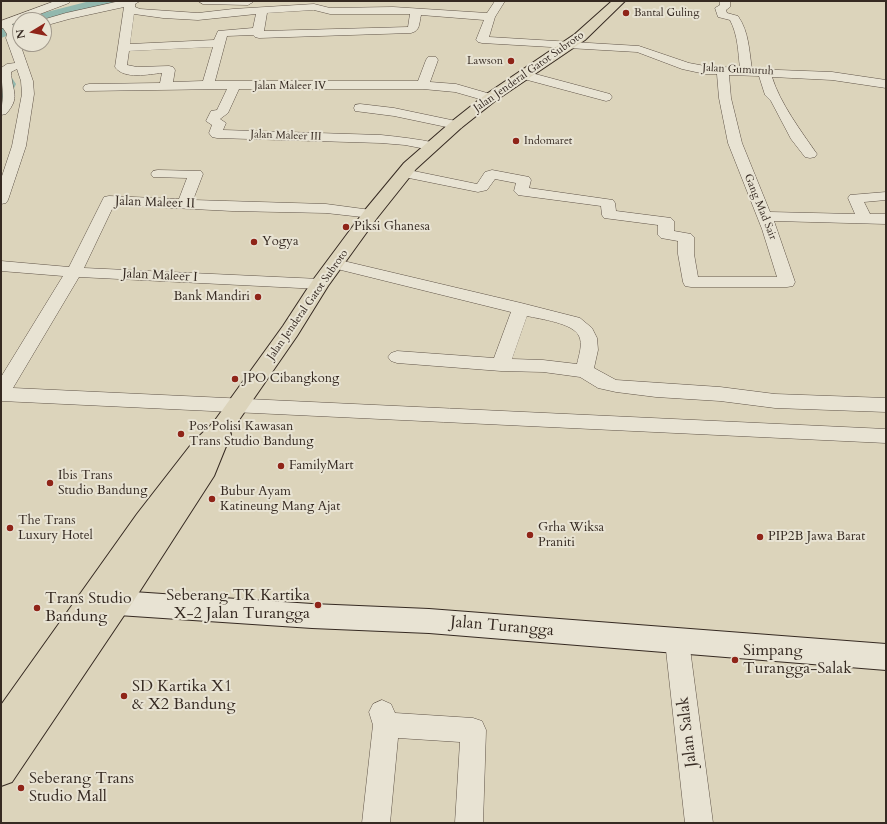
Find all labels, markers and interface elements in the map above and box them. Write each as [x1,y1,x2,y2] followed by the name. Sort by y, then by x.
[634,6,700,20] place label: Bantal Guling
[621,8,631,18] marker: Bantal Guling
[12,12,52,52] north arrow
[12,28,29,40] text: N
[471,29,587,115] street label: Jalan Jenderal Gatot Subroto
[467,54,503,68] place label: Lawson
[506,56,516,66] marker: Lawson
[702,62,774,78] street label: Jalan Gumuruh
[254,79,326,93] street label: Jalan Maleer IV
[250,128,322,144] street label: Jalan Maleer III
[524,134,572,148] place label: Indomaret
[511,136,521,146] marker: Indomaret
[741,172,779,242] street label: Gang Mad Sair
[115,194,195,212] street label: Jalan Maleer II
[354,219,430,235] place label: Piksi Ghanesa
[341,222,351,232] marker: Piksi Ghanesa
[262,234,298,250] place label: Yogya
[249,237,259,247] marker: Yogya
[265,247,351,363] street label: Jalan Jenderal Gatot Subroto
[122,266,198,286] street label: Jalan Maleer I
[173,289,250,305] place label: Bank Mandiri
[253,292,263,302] marker: Bank Mandiri
[243,371,339,387] place label: JPO Cibangkong
[230,374,240,384] marker: JPO Cibangkong
[189,419,314,450] place label: Pos Polisi Kawasan Trans Studio Bandung
[176,429,186,439] marker: Pos Polisi Kawasan Trans Studio Bandung
[289,458,354,474] place label: FamilyMart
[276,461,286,471] marker: FamilyMart
[58,468,147,499] place label: Ibis Trans Studio Bandung
[45,478,55,488] marker: Ibis Trans Studio Bandung
[220,484,340,515] place label: Bubur Ayam Katineung Mang Ajat
[207,494,217,504] marker: Bubur Ayam Katineung Mang Ajat
[18,513,93,544] place label: The Trans Luxury Hotel
[538,520,604,551] place label: Grha Wiksa Praniti
[5,523,15,533] marker: The Trans Luxury Hotel
[768,529,865,545] place label: PIP2B Jawa Barat
[525,530,535,540] marker: Grha Wiksa Praniti
[755,532,765,542] marker: PIP2B Jawa Barat
[166,586,310,624] place label: Seberang TK Kartika X-2 Jalan Turangga
[45,589,132,627] place label: Trans Studio Bandung
[313,600,323,610] marker: Seberang TK Kartika X-2 Jalan Turangga
[32,603,42,613] marker: Trans Studio Bandung
[449,613,555,641] street label: Jalan Turangga
[743,641,852,679] place label: Simpang Turangga-Salak
[730,655,740,665] marker: Simpang Turangga-Salak
[132,677,236,715] place label: SD Kartika X1 & X2 Bandung
[119,691,129,701] marker: SD Kartika X1 & X2 Bandung
[674,696,702,768] street label: Jalan Salak
[29,769,134,807] place label: Seberang Trans Studio Mall
[16,783,26,793] marker: Seberang Trans Studio Mall

